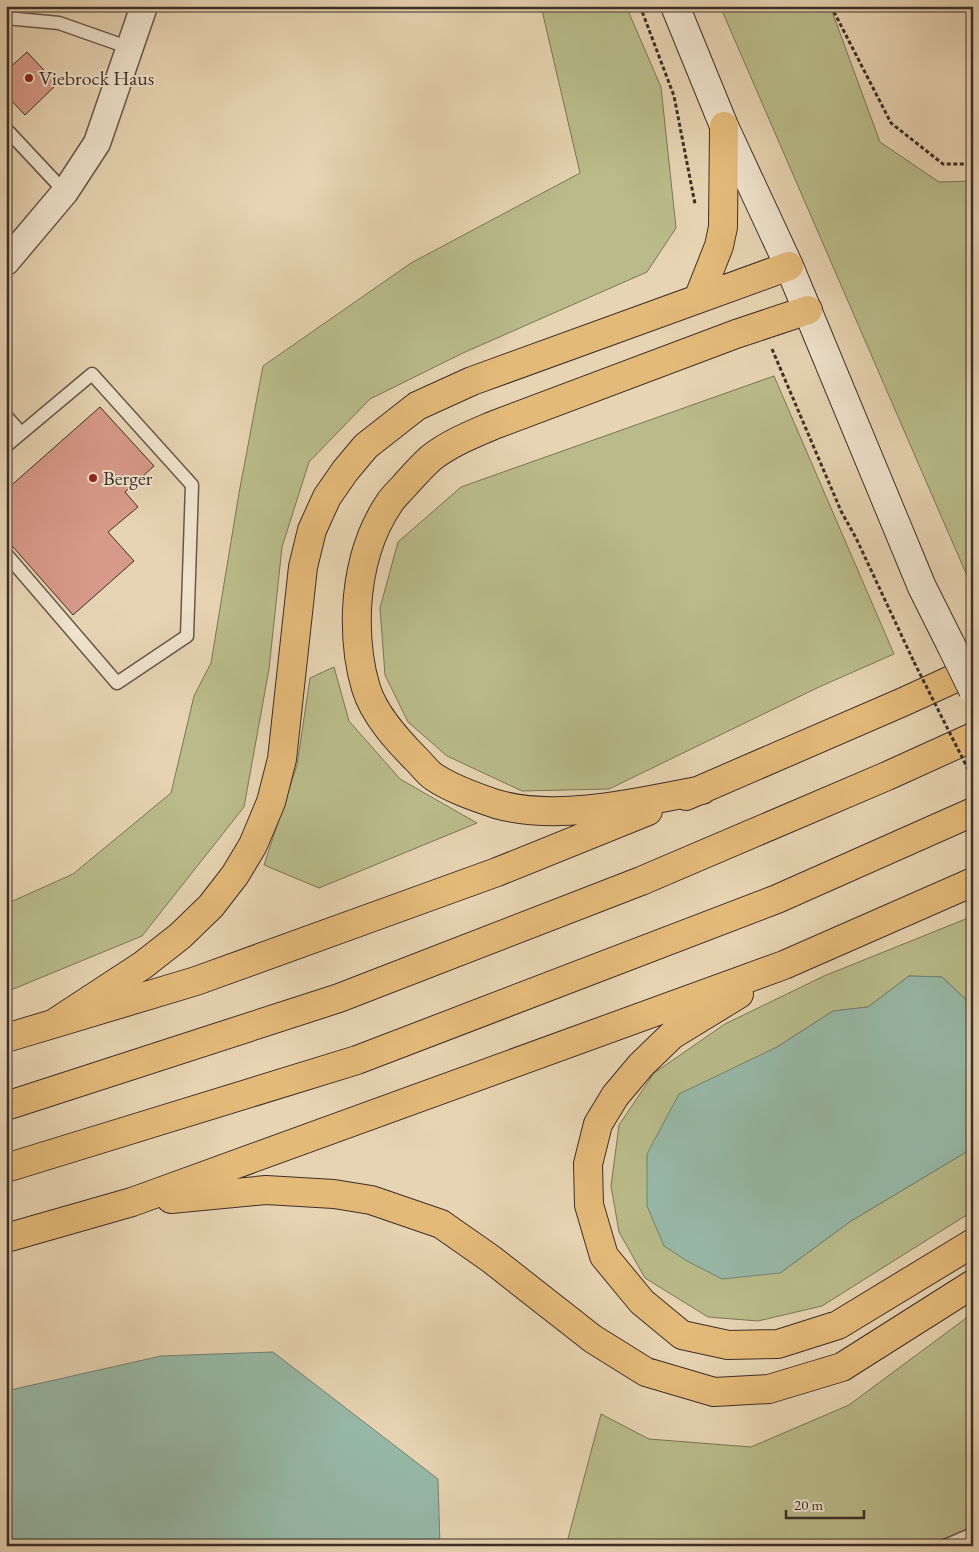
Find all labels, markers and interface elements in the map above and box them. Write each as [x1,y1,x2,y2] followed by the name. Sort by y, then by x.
[39,65,154,91] place label: Viebrock Haus
[23,72,35,84] marker: Viebrock Haus
[103,465,153,491] place label: Berger
[87,472,99,484] marker: Berger
[786,1487,864,1519] scale bar
[794,1495,823,1514] text: 20 m

